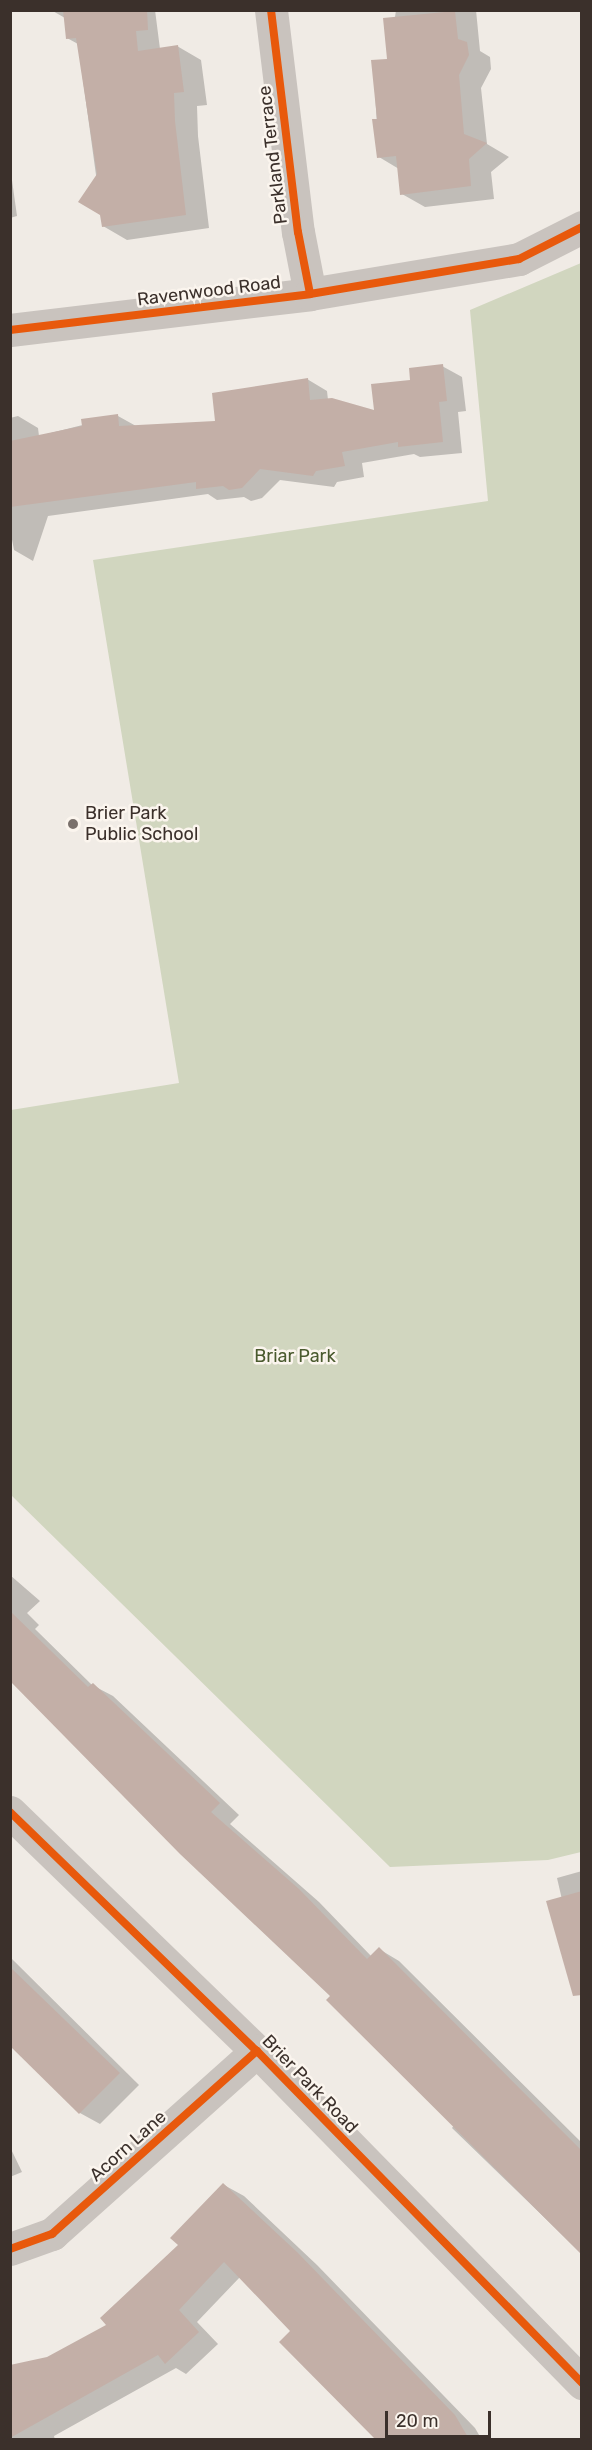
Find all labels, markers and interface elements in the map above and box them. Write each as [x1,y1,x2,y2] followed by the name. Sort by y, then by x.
[254,84,292,226] street label: Parkland Terrace
[136,271,282,311] street label: Ravenwood Road
[85,803,198,846] place label: Brier Park Public School
[66,817,80,831] marker: Brier Park Public School
[254,1345,336,1367] park label: Briar Park
[257,2030,363,2138] street label: Brier Park Road
[85,2106,171,2186] street label: Acorn Lane
[388,2399,494,2437] scale bar
[396,2410,438,2432] text: 20 m

